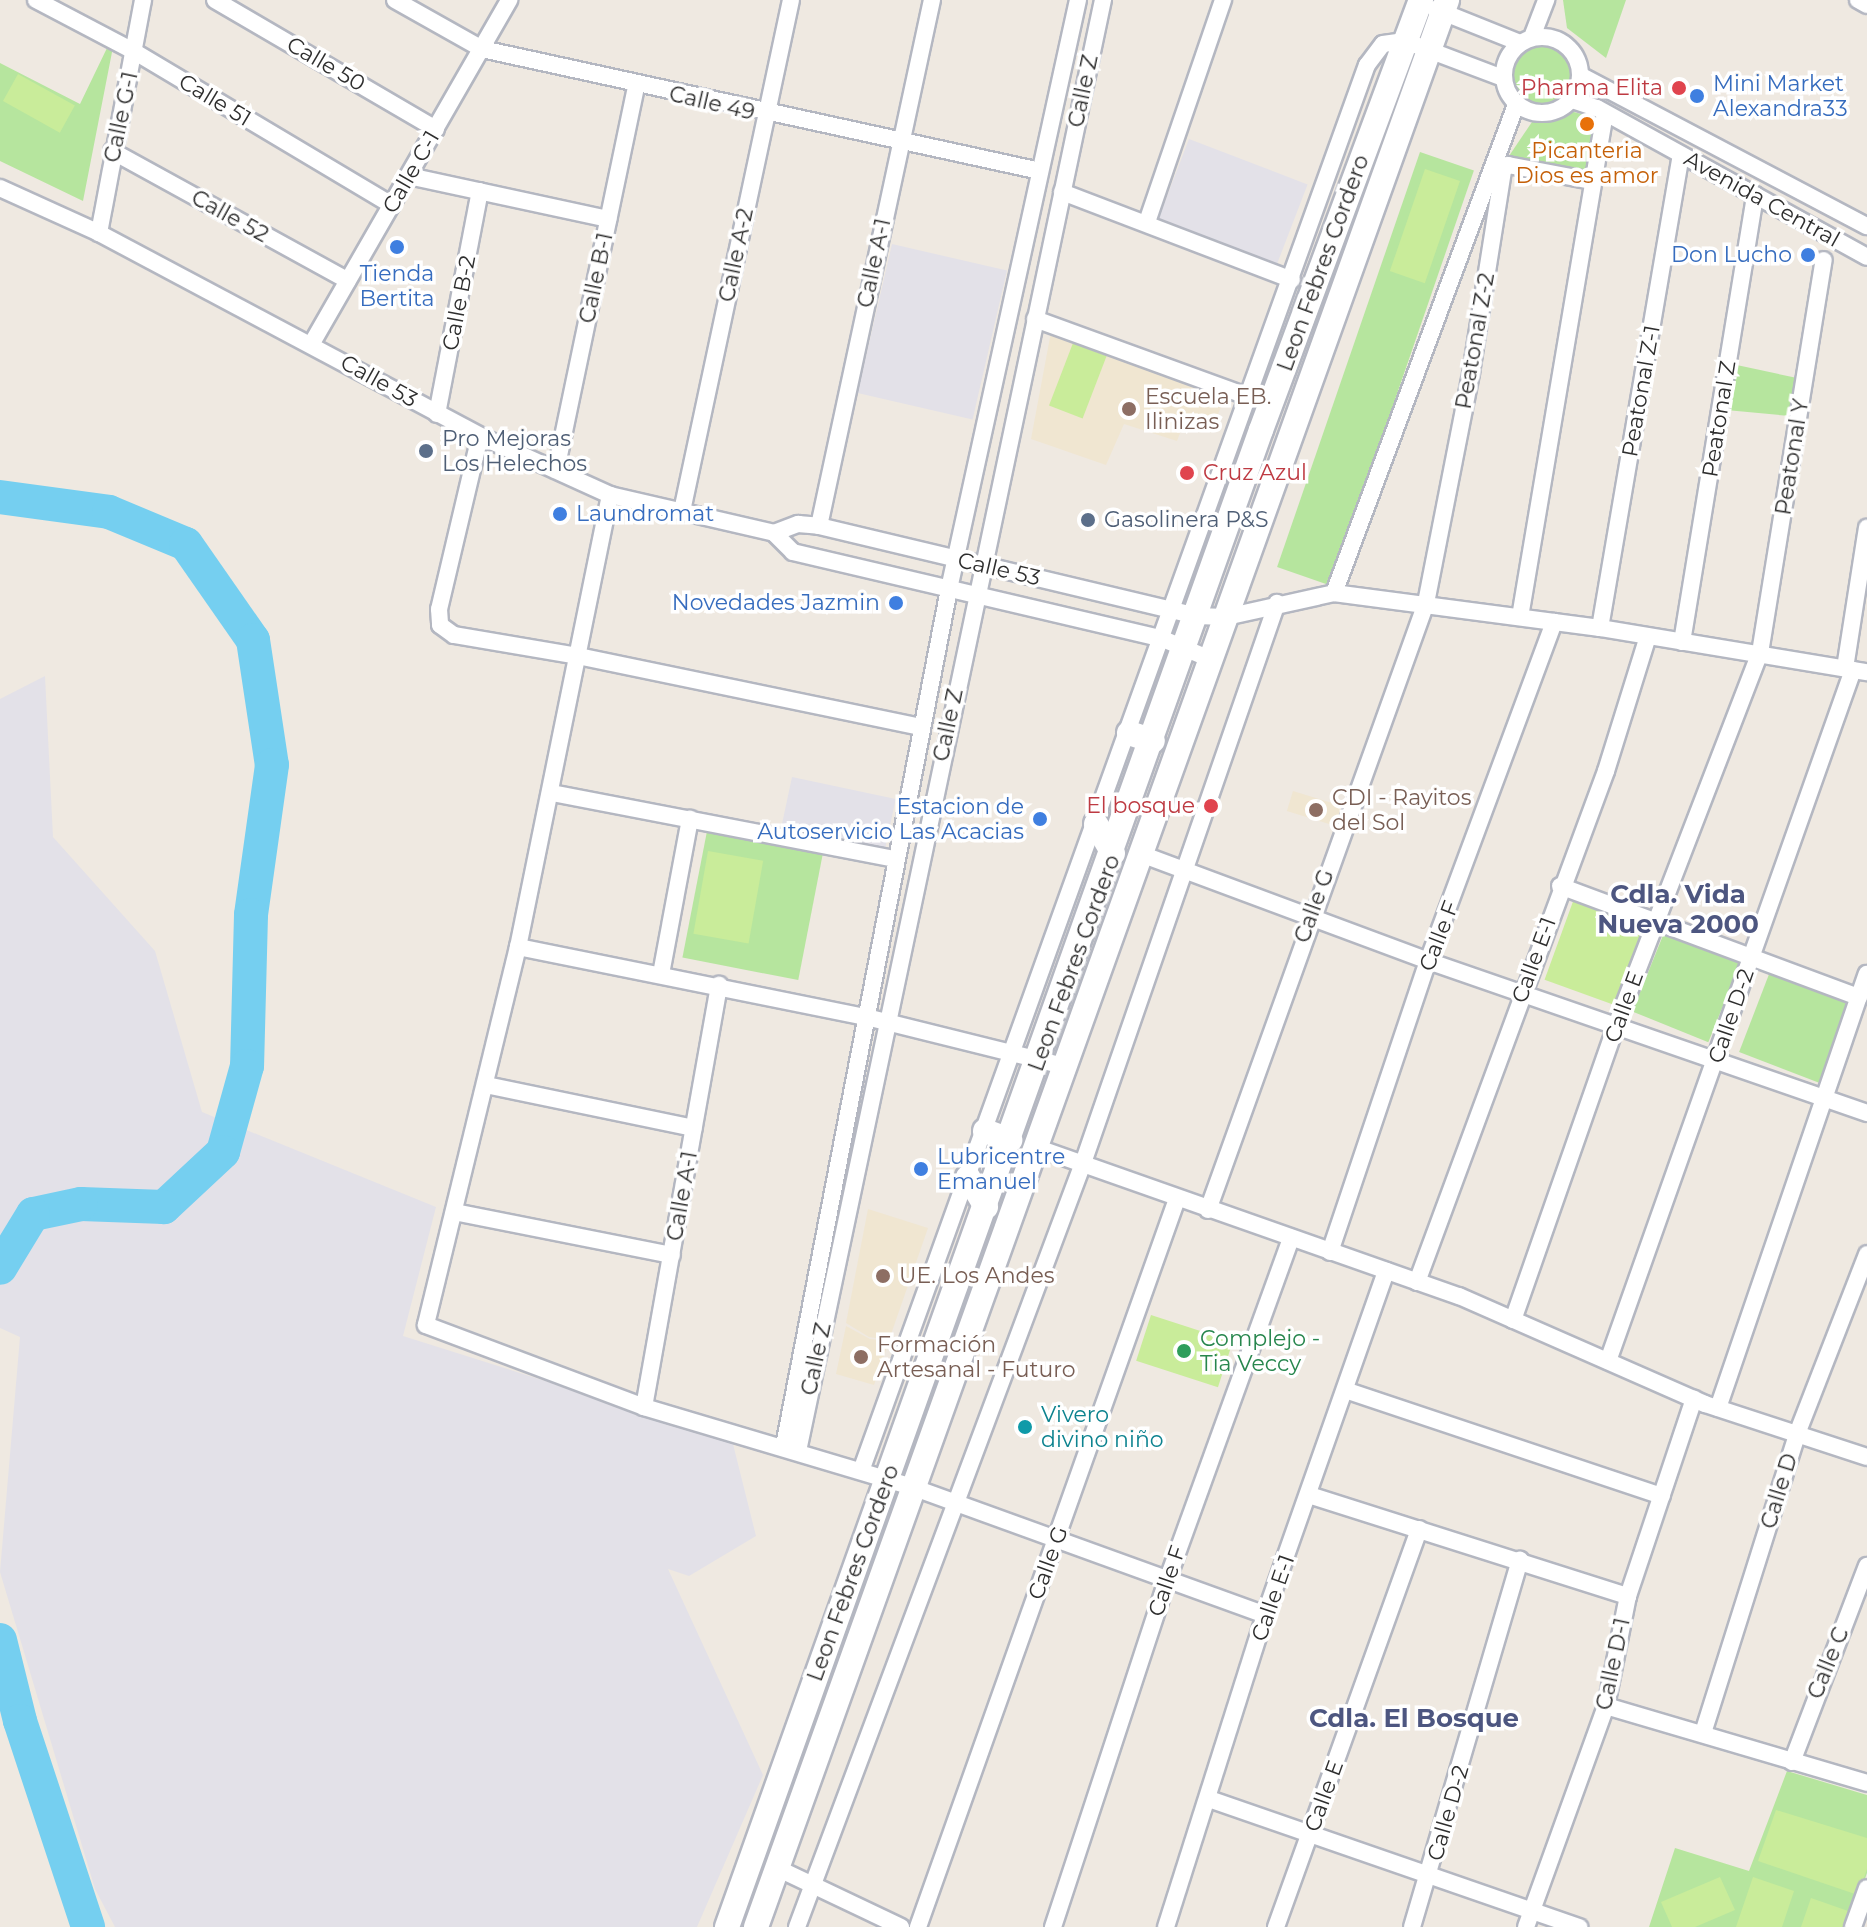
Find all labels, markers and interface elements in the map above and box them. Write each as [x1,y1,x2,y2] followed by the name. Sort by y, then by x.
[282,31,370,97] street label: Calle 50
[1062,52,1104,130] street label: Calle Z
[174,68,256,132] street label: Calle 51
[98,69,144,165] street label: Calle G-1
[1713,70,1848,122] place label: Mini Market Alexandra33
[1521,75,1663,101] place label: Pharma Elita
[1670,79,1688,97] marker: Pharma Elita
[667,80,757,126] street label: Calle 49
[1688,87,1706,105] marker: Mini Market Alexandra33
[1578,115,1596,133] marker: Picanteria Dios es amor
[377,126,445,218] street label: Calle C-1
[1515,137,1659,188] place label: Picanteria Dios es amor
[1680,145,1844,253] street label: Avenida Central
[1272,151,1374,375] street label: Leon Febres Cordero
[187,184,273,248] street label: Calle 52
[713,206,759,304] street label: Calle A-2
[852,216,896,310] street label: Calle A-1
[574,230,618,326] street label: Calle B-1
[388,238,406,256] marker: Tienda Bertita
[1671,242,1792,268] place label: Don Lucho
[1799,246,1817,264] marker: Don Lucho
[437,253,481,353] street label: Calle B-2
[359,260,435,312] place label: Tienda Bertita
[1450,271,1500,411] street label: Peatonal Z-2
[1616,323,1666,459] street label: Peatonal Z-1
[336,349,422,413] street label: Calle 53
[1697,359,1741,479] street label: Peatonal Z
[1145,383,1271,434] place label: Escuela EB. Ilinizas
[1770,397,1814,517] street label: Peatonal Y
[1120,400,1138,418] marker: Escuela EB. Ilinizas
[442,425,587,476] place label: Pro Mejoras Los Helechos
[417,442,435,460] marker: Pro Mejoras Los Helechos
[1203,460,1307,486] place label: Cruz Azul
[1178,464,1196,482] marker: Cruz Azul
[576,501,714,527] place label: Laundromat
[551,505,569,523] marker: Laundromat
[1104,507,1269,533] place label: Gasolinera P&S
[1079,511,1097,529] marker: Gasolinera P&S
[955,547,1043,591] street label: Calle 53
[672,590,880,616] place label: Novedades Jazmin
[887,594,905,612] marker: Novedades Jazmin
[927,686,969,764] street label: Calle Z
[1332,784,1471,836] place label: CDI - Rayitos del Sol
[757,793,1024,844] place label: Estacion de Autoservicio Las Acacias
[1086,793,1195,819] place label: El bosque
[1202,797,1220,815] marker: El bosque
[1307,801,1325,819] marker: CDI - Rayitos del Sol
[1031,810,1049,828] marker: Estacion de Autoservicio Las Acacias
[1023,851,1125,1075] street label: Leon Febres Cordero
[1289,866,1339,946] street label: Calle G
[1597,879,1759,940] district label: Cdla. Vida Nueva 2000
[1414,897,1464,975] street label: Calle F
[1506,913,1562,1007] street label: Calle E-1
[1703,965,1759,1067] street label: Calle D-2
[1599,968,1649,1046] street label: Calle E
[937,1143,1065,1194] place label: Lubricentre Emanuel
[661,1149,703,1243] street label: Calle A-1
[912,1160,930,1178] marker: Lubricentre Emanuel
[899,1263,1054,1289] place label: UE. Los Andes
[874,1267,892,1285] marker: UE. Los Andes
[795,1320,837,1398] street label: Calle Z
[1200,1325,1320,1376] place label: Complejo - Tia Veccy
[877,1331,1076,1382] place label: Formación Artesanal - Futuro
[1175,1342,1193,1360] marker: Complejo - Tia Veccy
[852,1348,870,1366] marker: Formación Artesanal - Futuro
[1041,1401,1164,1452] place label: Vivero divino niño
[1016,1418,1034,1436] marker: Vivero divino niño
[1755,1450,1803,1532] street label: Calle D
[802,1461,904,1685] street label: Leon Febres Cordero
[1023,1523,1073,1603] street label: Calle G
[1143,1542,1191,1620] street label: Calle F
[1246,1551,1300,1645] street label: Calle E-1
[1590,1615,1636,1713] street label: Calle D-1
[1802,1623,1854,1703] street label: Calle C
[1309,1703,1519,1735] district label: Cdla. El Bosque
[1299,1757,1349,1835] street label: Calle E
[1422,1762,1474,1864] street label: Calle D-2

